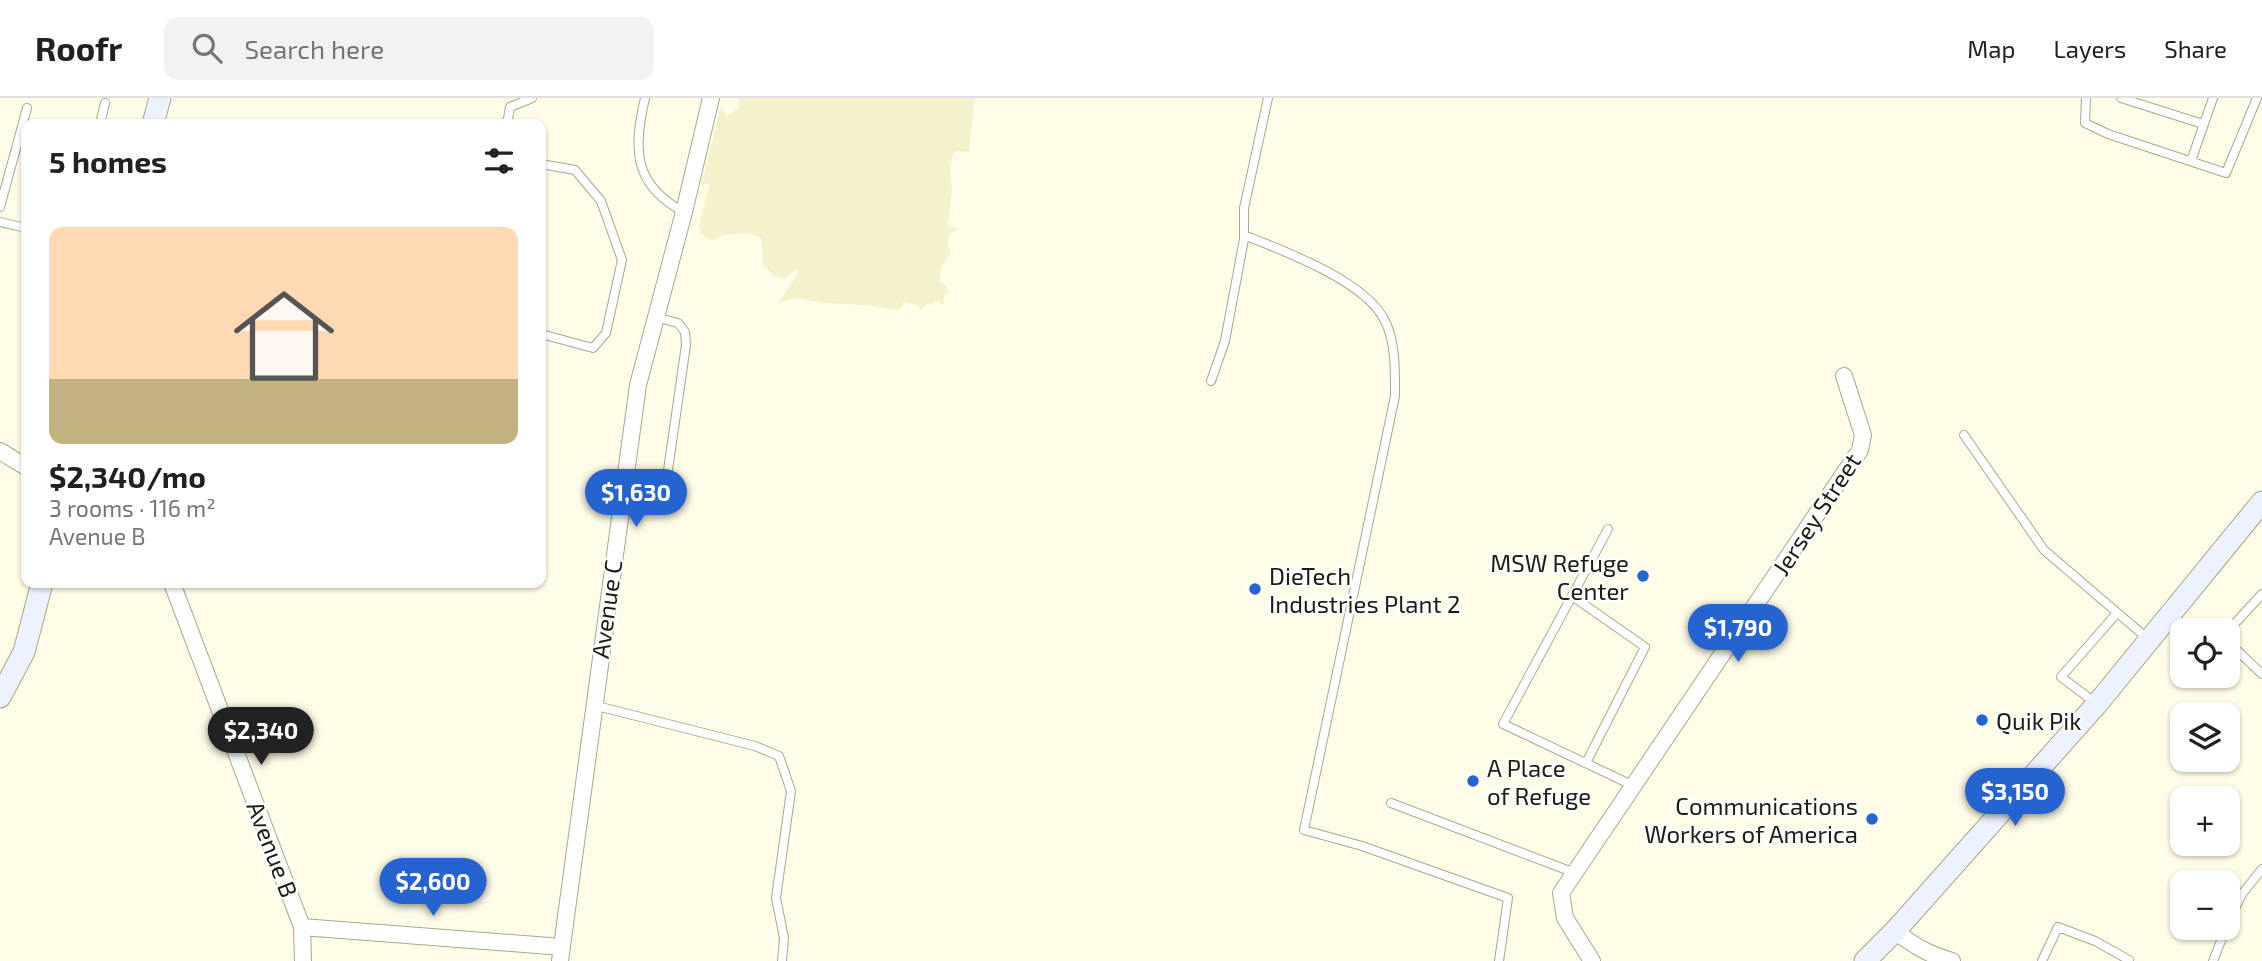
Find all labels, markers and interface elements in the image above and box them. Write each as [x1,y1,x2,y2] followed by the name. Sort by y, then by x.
[164,17,654,80] search box
[35,28,122,68] text: Roofr
[188,29,226,67] icon: search
[244,33,384,64] text: Search here
[1967,34,2015,63] text: Map
[2053,34,2126,63] text: Layers
[2164,34,2227,63] text: Share
[480,142,518,180] icon: filters
[49,143,167,179] text: 5 homes
[221,273,347,399] icon: home
[1766,447,1866,581] street label: Jersey Street
[49,458,206,494] text: $2,340/mo
[579,470,693,529] pin: $1,630
[601,478,671,506] text: $1,630
[49,494,216,522] text: 3 rooms · 116 m²
[49,522,145,550] text: Avenue B
[1490,548,1629,605] place label: MSW Refuge Center
[585,558,627,660] street label: Avenue C
[1269,561,1460,618] place label: DieTech Industries Plant 2
[1635,568,1651,584] marker: MSW Refuge Center
[1247,581,1263,597] marker: DieTech Industries Plant 2
[1681,604,1795,664] pin: $1,790
[1704,613,1772,641] text: $1,790
[2170,618,2240,940] map controls
[2170,618,2240,688] button: locate
[2170,702,2240,772] button: layers
[1996,706,2081,735] place label: Quik Pik
[204,708,318,767] pin: $2,340
[1974,712,1990,728] marker: Quik Pik
[224,716,298,744] text: $2,340
[1487,753,1591,810] place label: A Place of Refuge
[1958,768,2072,828] pin: $3,150
[1465,773,1481,789] marker: A Place of Refuge
[1981,777,2049,805] text: $3,150
[2170,786,2240,856] button: +
[1644,791,1858,848] place label: Communications Workers of America
[241,797,305,901] street label: Avenue B
[1864,811,1880,827] marker: Communications Workers of America
[376,858,490,918] pin: $2,600
[396,867,470,895] text: $2,600
[2170,870,2240,940] button: −

